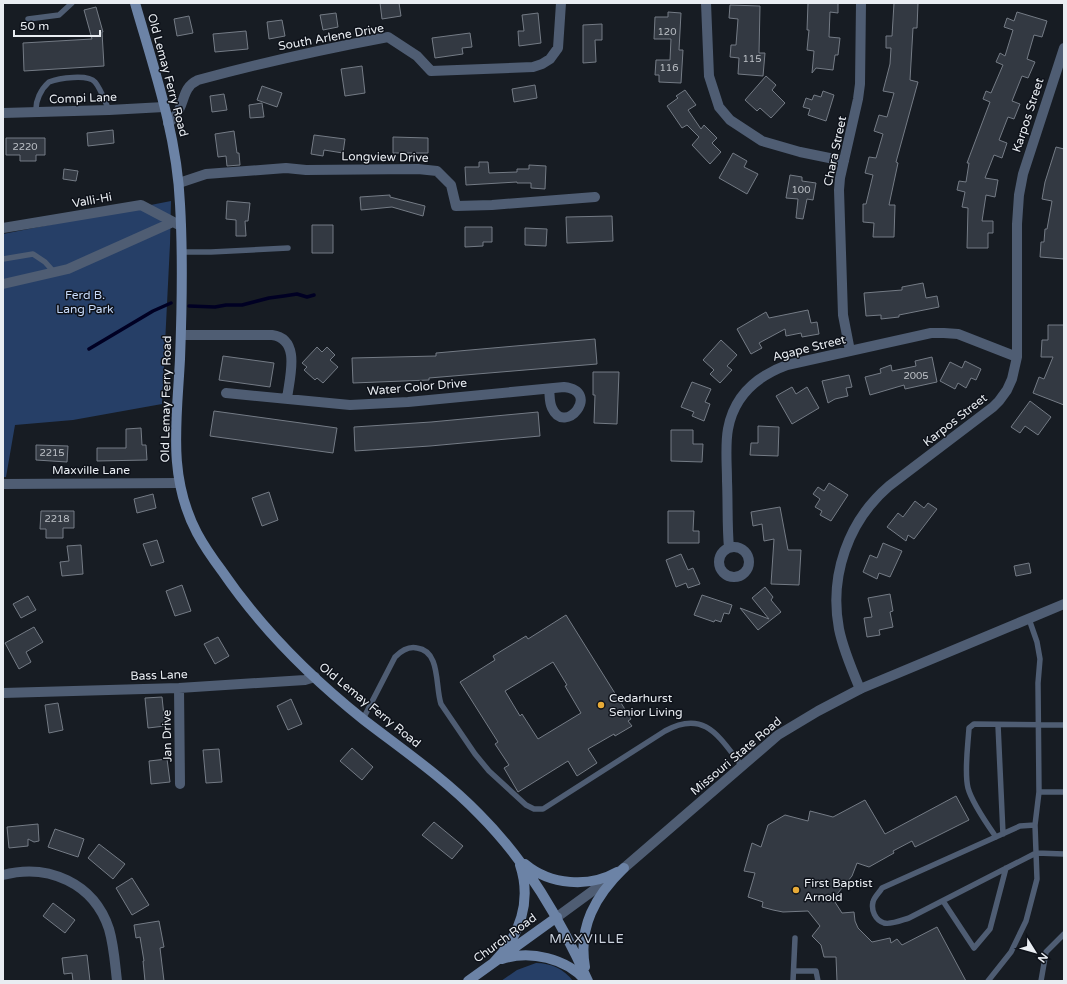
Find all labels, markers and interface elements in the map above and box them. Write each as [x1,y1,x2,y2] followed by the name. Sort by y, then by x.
[14,12,100,38] scale bar
[145,12,191,138] street label: Old Lemay Ferry Road
[20,19,49,33] text: 50 m
[277,21,385,53] street label: South Arlene Drive
[658,26,676,38] house number: 120
[743,53,761,65] house number: 115
[660,62,678,74] house number: 116
[1009,76,1047,154] street label: Karpos Street
[49,90,117,106] street label: Compi Lane
[821,114,849,187] street label: Chara Street
[12,141,38,153] house number: 2220
[341,149,429,165] street label: Longview Drive
[792,184,810,196] house number: 100
[71,190,113,210] street label: Valli-Hi
[56,288,114,316] park label: Ferd B. Lang Park
[771,332,847,364] street label: Agape Street
[158,336,174,462] street label: Old Lemay Ferry Road
[903,370,929,382] house number: 2005
[366,376,468,398] street label: Water Color Drive
[920,390,990,449] street label: Karpos Street
[39,447,65,459] house number: 2215
[52,463,130,477] street label: Maxville Lane
[44,513,70,525] house number: 2218
[316,660,424,750] street label: Old Lemay Ferry Road
[130,667,188,683] street label: Bass Lane
[609,691,683,719] place label: Cedarhurst Senior Living
[596,700,606,710] marker: Cedarhurst Senior Living
[160,710,174,762] street label: Jan Drive
[688,714,784,798] street label: Missouri State Road
[804,876,873,904] place label: First Baptist Arnold
[791,885,801,895] marker: First Baptist Arnold
[471,910,539,966] street label: Church Road
[549,931,625,947] district label: MAXVILLE
[1015,932,1055,972] north arrow
[1035,950,1050,965] text: N

